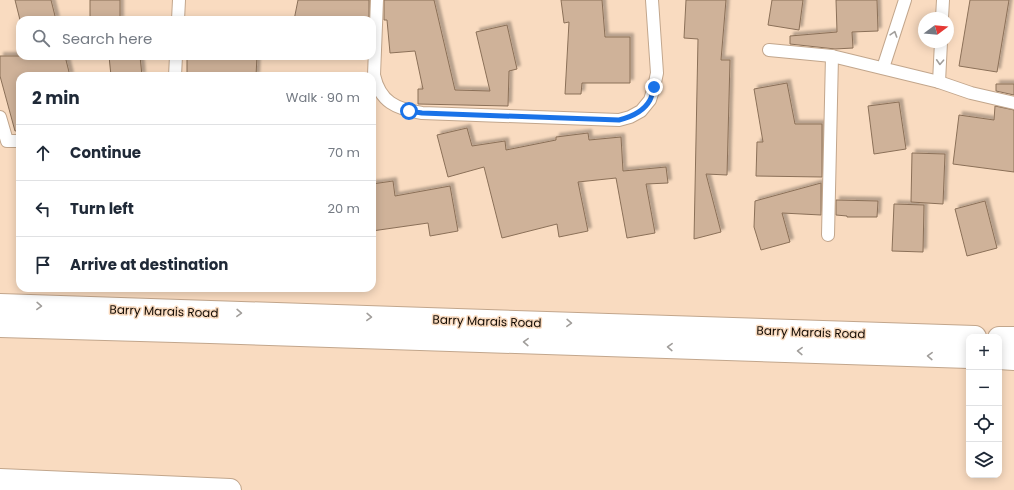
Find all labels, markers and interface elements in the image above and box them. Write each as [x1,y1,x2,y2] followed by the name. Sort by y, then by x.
[918,12,954,48] north arrow
[16,16,376,60] search box
[30,27,52,49] icon: search
[62,28,152,49] text: Search here
[889,31,898,38] one-way arrow
[935,59,944,65] one-way arrow
[645,78,663,96] route end
[32,86,80,110] text: 2 min
[286,88,360,107] text: Walk · 90 m
[400,102,418,120] route start
[32,142,54,164] icon: ahead
[70,142,141,163] text: Continue
[328,143,360,162] text: 70 m
[32,198,54,220] icon: left
[70,198,134,219] text: Turn left
[327,199,360,218] text: 20 m
[32,254,54,276] icon: arrive
[70,254,228,275] text: Arrive at destination
[109,301,219,321] street label: Barry Marais Road
[36,302,42,311] one-way arrow
[236,309,242,317] one-way arrow
[432,311,542,331] street label: Barry Marais Road
[366,313,372,321] one-way arrow
[566,319,572,328] one-way arrow
[756,322,866,342] street label: Barry Marais Road
[966,334,1002,478] map controls
[966,334,1002,370] button: +
[523,338,529,346] one-way arrow
[667,343,673,351] one-way arrow
[797,347,803,356] one-way arrow
[927,351,933,360] one-way arrow
[966,370,1002,406] button: −
[966,406,1002,442] button: locate
[966,442,1002,478] button: layers

